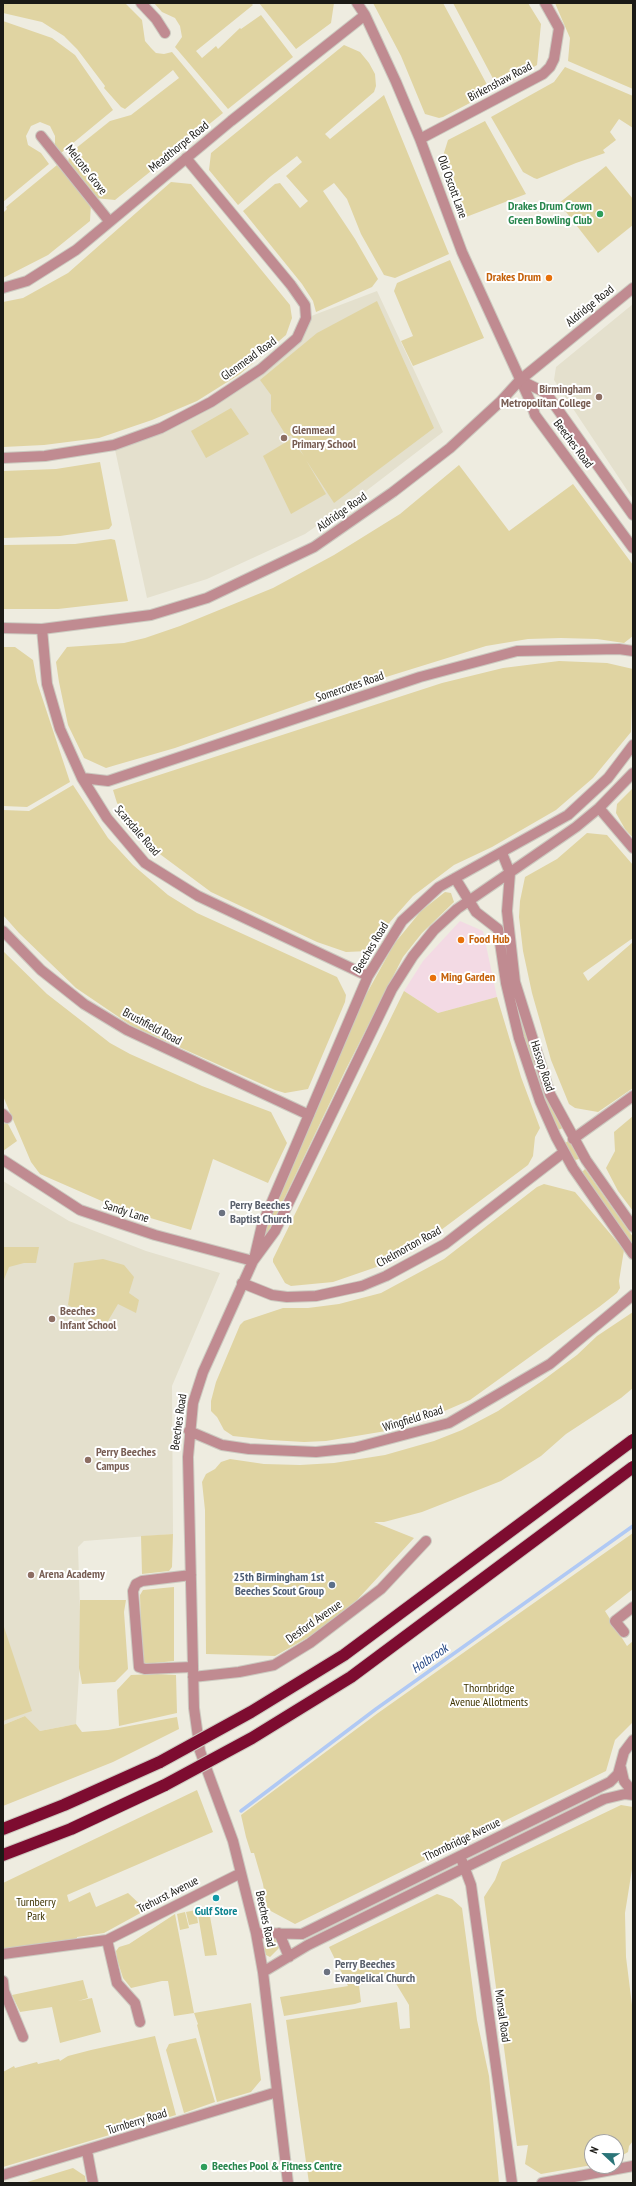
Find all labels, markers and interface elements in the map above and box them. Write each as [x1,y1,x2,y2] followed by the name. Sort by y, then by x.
[465,59,535,105] street label: Birkenshaw Road
[146,118,212,176] street label: Meadthorpe Road
[62,142,110,198] street label: Melcote Grove
[434,154,470,220] street label: Old Oscott Lane
[508,200,592,228] place label: Drakes Drum Crown Green Bowling Club
[595,209,605,219] marker: Drakes Drum Crown Green Bowling Club
[486,271,541,285] place label: Drakes Drum
[544,273,554,283] marker: Drakes Drum
[563,282,617,330] street label: Aldridge Road
[219,334,279,384] street label: Glenmead Road
[501,383,591,411] place label: Birmingham Metropolitan College
[594,392,604,402] marker: Birmingham Metropolitan College
[550,417,596,471] street label: Beeches Road
[292,424,356,452] place label: Glenmead Primary School
[279,433,289,443] marker: Glenmead Primary School
[314,489,370,535] street label: Aldridge Road
[314,669,386,705] street label: Somercotes Road
[111,803,163,859] street label: Scarsdale Road
[350,920,392,976] street label: Beeches Road
[469,933,510,947] place label: Food Hub
[456,935,466,945] marker: Food Hub
[441,971,495,985] place label: Ming Garden
[428,973,438,983] marker: Ming Garden
[120,1005,184,1049] street label: Brushfield Road
[527,1039,557,1093] street label: Hassop Road
[101,1198,151,1226] street label: Sandy Lane
[230,1199,292,1227] place label: Perry Beeches Baptist Church
[217,1208,227,1218] marker: Perry Beeches Baptist Church
[374,1223,444,1271] street label: Chelmorton Road
[60,1305,116,1333] place label: Beeches Infant School
[47,1314,57,1324] marker: Beeches Infant School
[168,1393,190,1451] street label: Beeches Road
[381,1403,445,1435] street label: Wingfield Road
[96,1446,156,1474] place label: Perry Beeches Campus
[83,1455,93,1465] marker: Perry Beeches Campus
[39,1568,105,1582] place label: Arena Academy
[26,1570,36,1580] marker: Arena Academy
[234,1571,324,1599] place label: 25th Birmingham 1st Beeches Scout Group
[327,1580,337,1590] marker: 25th Birmingham 1st Beeches Scout Group
[283,1598,345,1646] street label: Desford Avenue
[409,1641,451,1677] water label: Holbrook
[450,1682,528,1710] park label: Thornbridge Avenue Allotments
[421,1815,503,1865] street label: Thornbridge Avenue
[135,1873,201,1917] street label: Trehurst Avenue
[252,1890,278,1948] street label: Beeches Road
[211,1893,221,1903] marker: Gulf Store
[16,1896,56,1924] park label: Turnberry Park
[195,1905,237,1919] place label: Gulf Store
[335,1958,415,1986] place label: Perry Beeches Evangelical Church
[322,1967,332,1977] marker: Perry Beeches Evangelical Church
[491,1989,513,2043] street label: Monsal Road
[105,2106,169,2138] street label: Turnberry Road
[584,2134,624,2174] north arrow
[586,2145,601,2155] text: N
[212,2160,342,2174] place label: Beeches Pool & Fitness Centre
[199,2162,209,2172] marker: Beeches Pool & Fitness Centre

